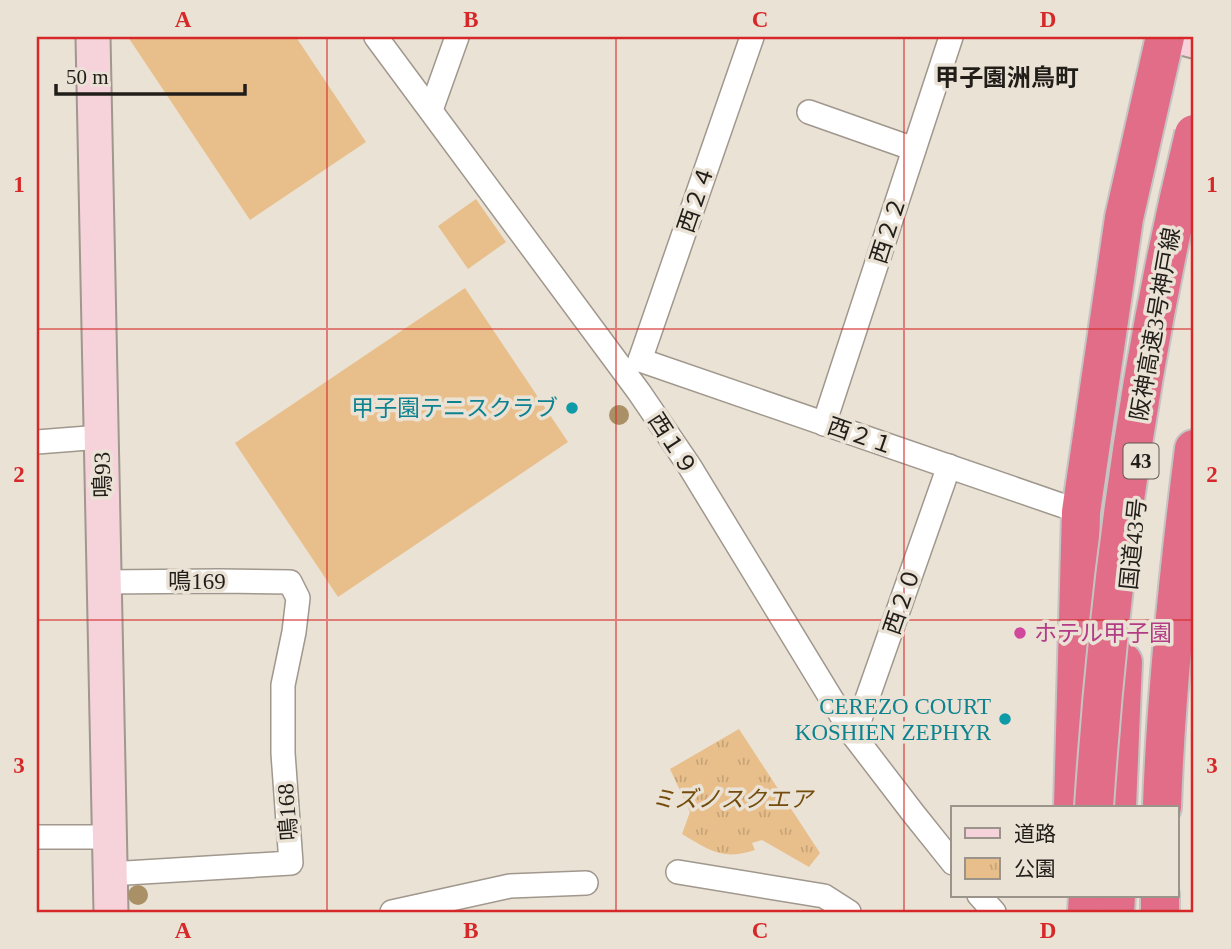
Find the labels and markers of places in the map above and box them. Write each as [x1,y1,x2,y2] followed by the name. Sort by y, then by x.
[351,396,558,421] place label: 甲子園テニスクラブ
[564,400,580,416] marker: 甲子園テニスクラブ
[1034,621,1172,646] place label: ホテル甲子園
[1012,625,1028,641] marker: ホテル甲子園
[795,694,992,745] place label: CEREZO COURT KOSHIEN ZEPHYR
[997,711,1013,727] marker: CEREZO COURT KOSHIEN ZEPHYR

